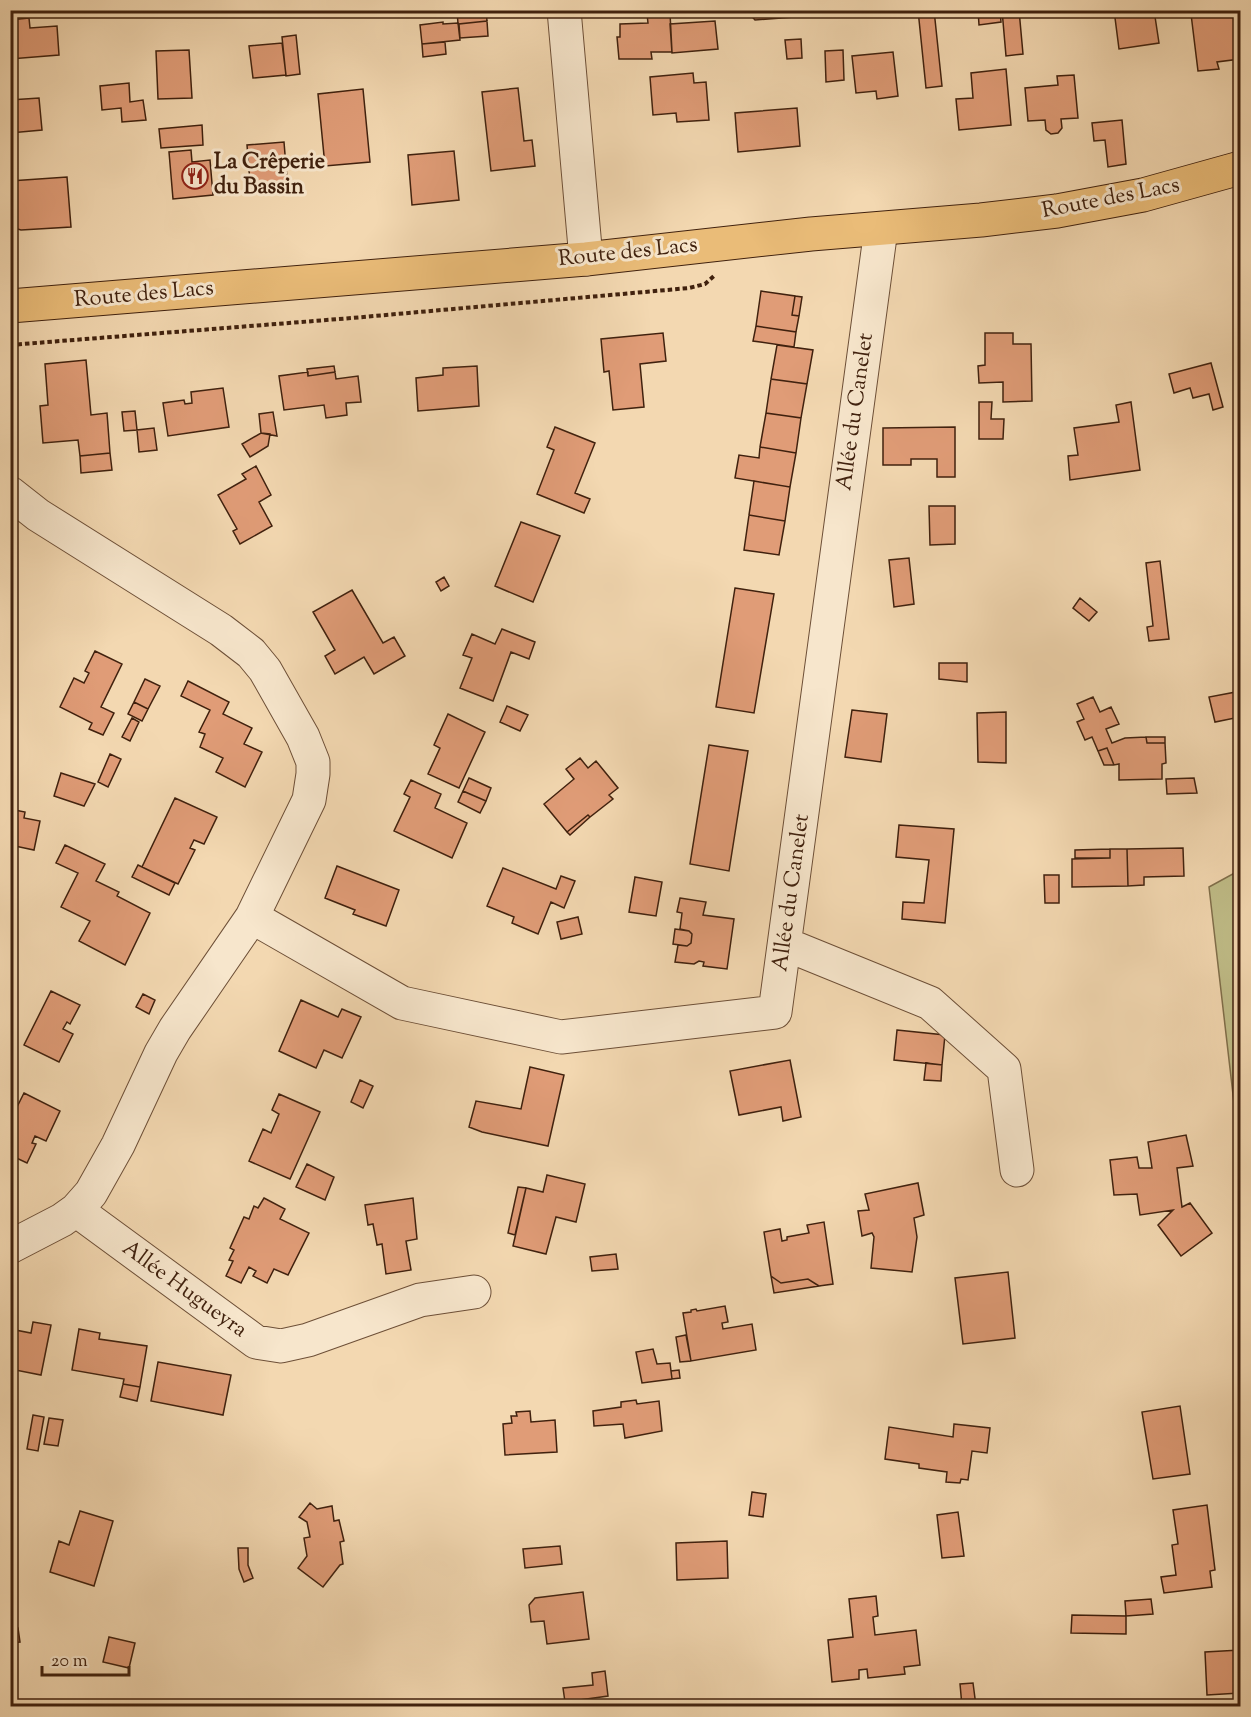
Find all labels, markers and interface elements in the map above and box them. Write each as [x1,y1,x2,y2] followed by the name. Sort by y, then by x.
[214,147,325,204] place label: La Crêperie du Bassin
[180,161,210,191] restaurant icon: La Crêperie du Bassin
[1039,170,1183,228] street label: Route des Lacs
[557,230,699,276] street label: Route des Lacs
[73,273,215,317] street label: Route des Lacs
[829,331,883,493] street label: Allée du Canelet
[765,812,819,974] street label: Allée du Canelet
[115,1234,253,1346] street label: Allée Hugueyra
[42,1639,129,1677] scale bar
[51,1649,88,1675] text: 20 m

